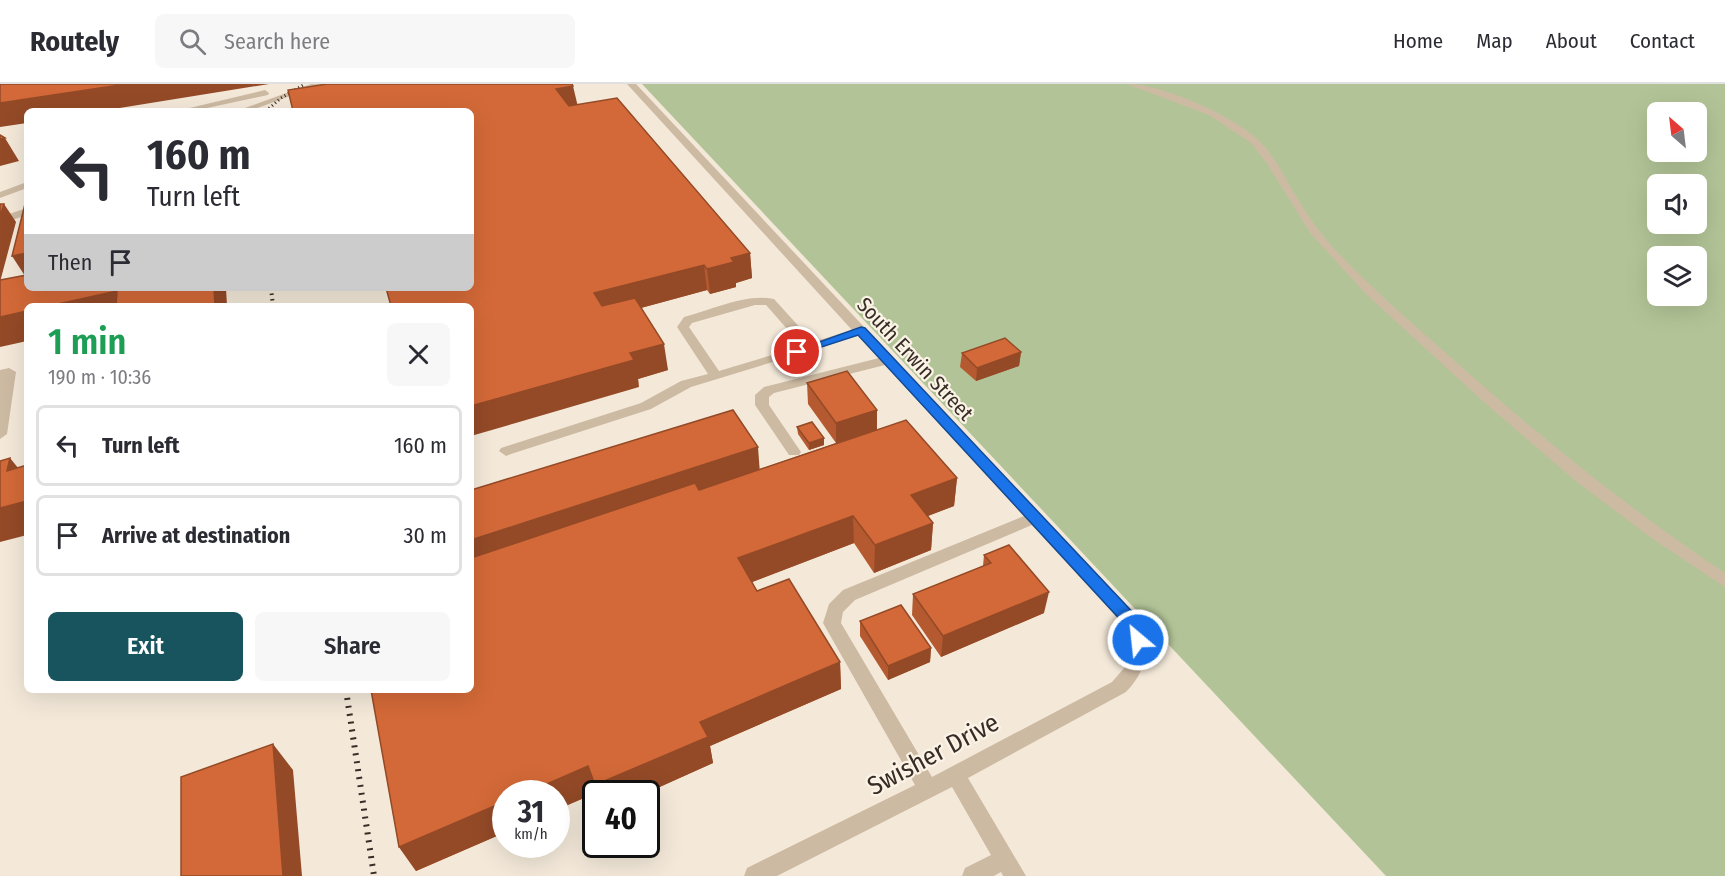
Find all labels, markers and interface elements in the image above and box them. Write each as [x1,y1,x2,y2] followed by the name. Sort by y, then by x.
[155,14,575,68] search box
[30,25,119,58] text: Routely
[176,25,209,58] icon: search
[224,28,330,55] text: Search here
[1393,28,1443,54] text: Home
[1476,28,1513,54] text: Map
[1546,28,1597,54] text: About
[1630,28,1695,54] text: Contact
[1647,102,1707,162] north arrow
[1647,102,1707,306] map controls
[147,130,250,180] text: 160 m
[48,132,126,210] icon: left
[1647,174,1707,234] button: sound
[147,181,240,213] text: Turn left
[104,246,137,279] icon: arrive
[1647,246,1707,306] button: layers
[48,249,92,276] text: Then
[851,292,979,426] street label: South Erwin Street
[48,320,126,364] text: 1 min
[387,323,450,386] button: close
[771,326,822,377] pin
[780,335,813,368] icon: arrive
[48,365,151,389] text: 190 m · 10:36
[51,429,84,462] icon: left
[102,432,180,459] text: Turn left
[394,432,447,459] text: 160 m
[51,519,84,552] icon: arrive
[102,522,290,549] text: Arrive at destination
[404,522,447,549] text: 30 m
[1106,608,1170,672] position arrow
[48,612,243,681] button: Exit
[255,612,450,681] button: Share
[862,707,1004,802] street label: Swisher Drive
[582,780,660,858] speed limit sign: 40
[518,794,544,830] text: 31
[514,825,548,843] text: km/h

